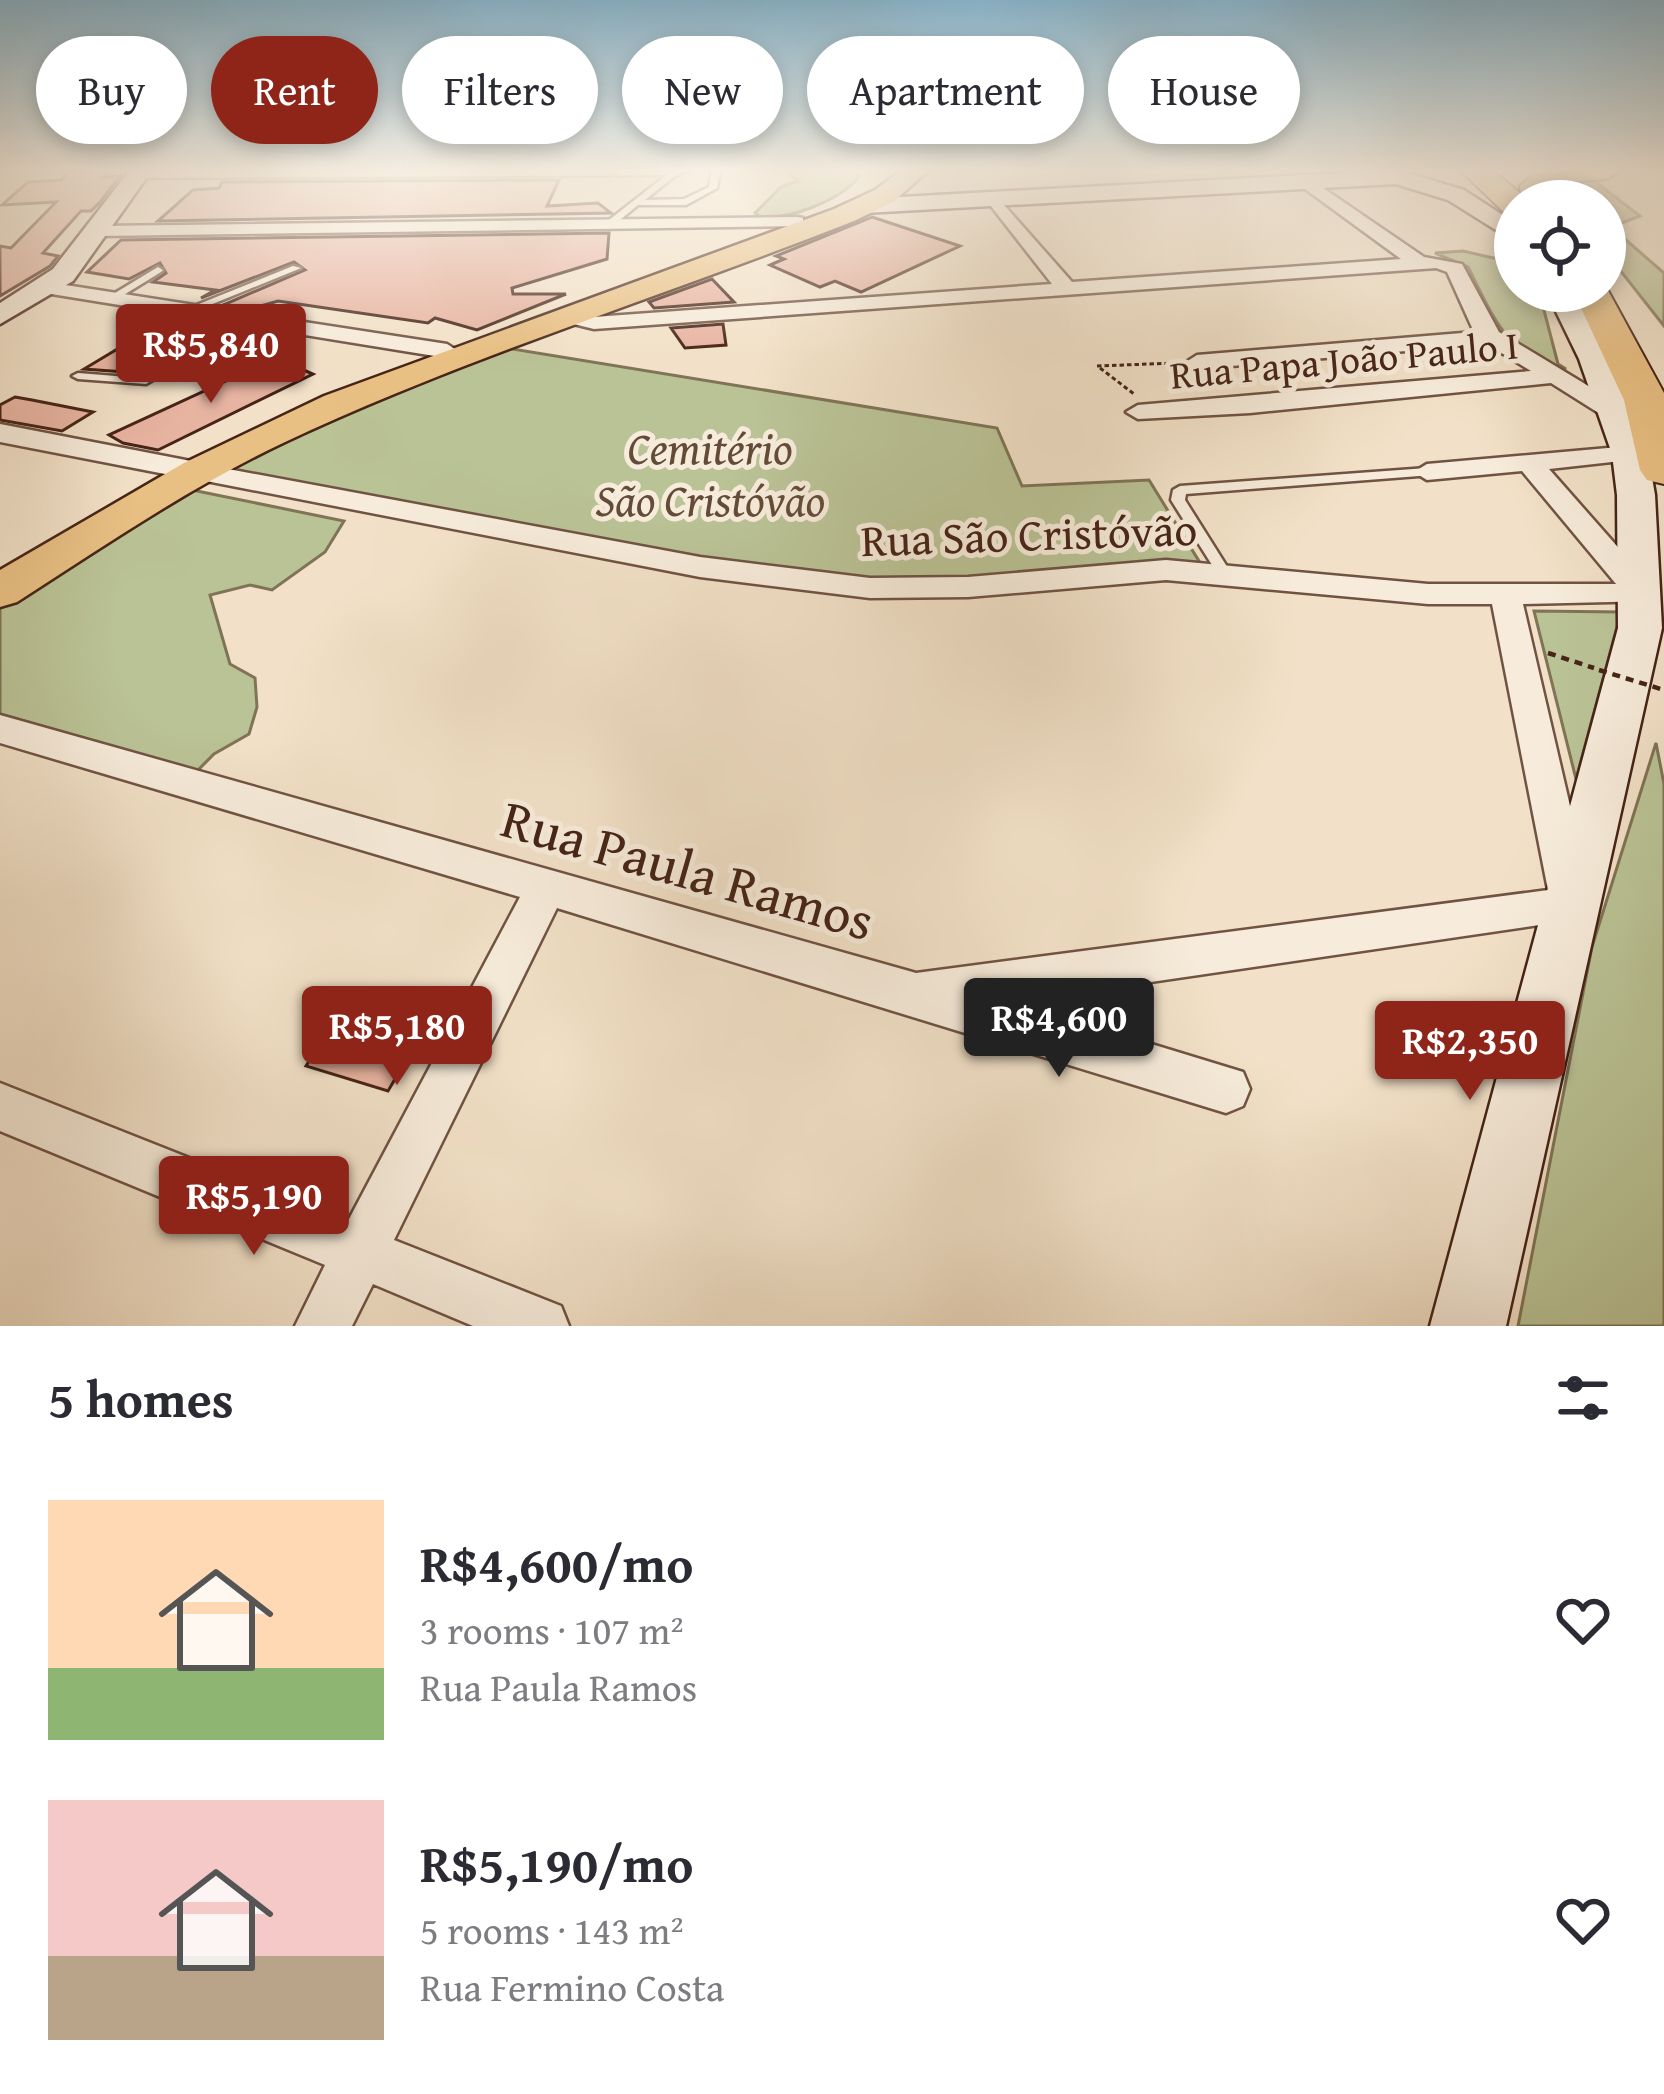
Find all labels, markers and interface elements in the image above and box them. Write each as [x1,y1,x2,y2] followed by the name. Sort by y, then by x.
[36,36,187,144] chip: Buy
[211,36,378,144] chip: Rent
[402,36,598,144] chip: Filters
[622,36,783,144] chip: New
[807,36,1084,144] chip: Apartment
[1108,36,1300,144] chip: House
[1494,180,1626,312] map controls
[1494,180,1626,312] button: locate
[100,304,322,406] pin: R$5,840
[143,314,279,371] text: R$5,840
[1168,315,1520,403] street label: Rua Papa João Paulo I
[595,415,825,532] park label: Cemitério São Cristóvão
[860,496,1198,572] street label: Rua São Cristóvão
[493,778,883,960] street label: Rua Paula Ramos
[948,978,1170,1080] pin: R$4,600
[286,986,508,1088] pin: R$5,180
[991,988,1127,1045] text: R$4,600
[329,996,465,1053] text: R$5,180
[1359,1001,1581,1103] pin: R$2,350
[1402,1011,1538,1068] text: R$2,350
[143,1156,365,1258] pin: R$5,190
[186,1166,322,1223] text: R$5,190
[48,1361,234,1436] text: 5 homes
[1550,1365,1616,1431] icon: filters
[420,1526,693,1601] text: R$4,600/mo
[144,1548,288,1692] icon: home
[1550,1587,1616,1653] icon: heart
[420,1601,684,1658] text: 3 rooms · 107 m²
[420,1658,697,1715] text: Rua Paula Ramos
[420,1826,693,1901] text: R$5,190/mo
[144,1848,288,1992] icon: home
[1550,1887,1616,1953] icon: heart
[420,1901,684,1958] text: 5 rooms · 143 m²
[420,1958,724,2015] text: Rua Fermino Costa

